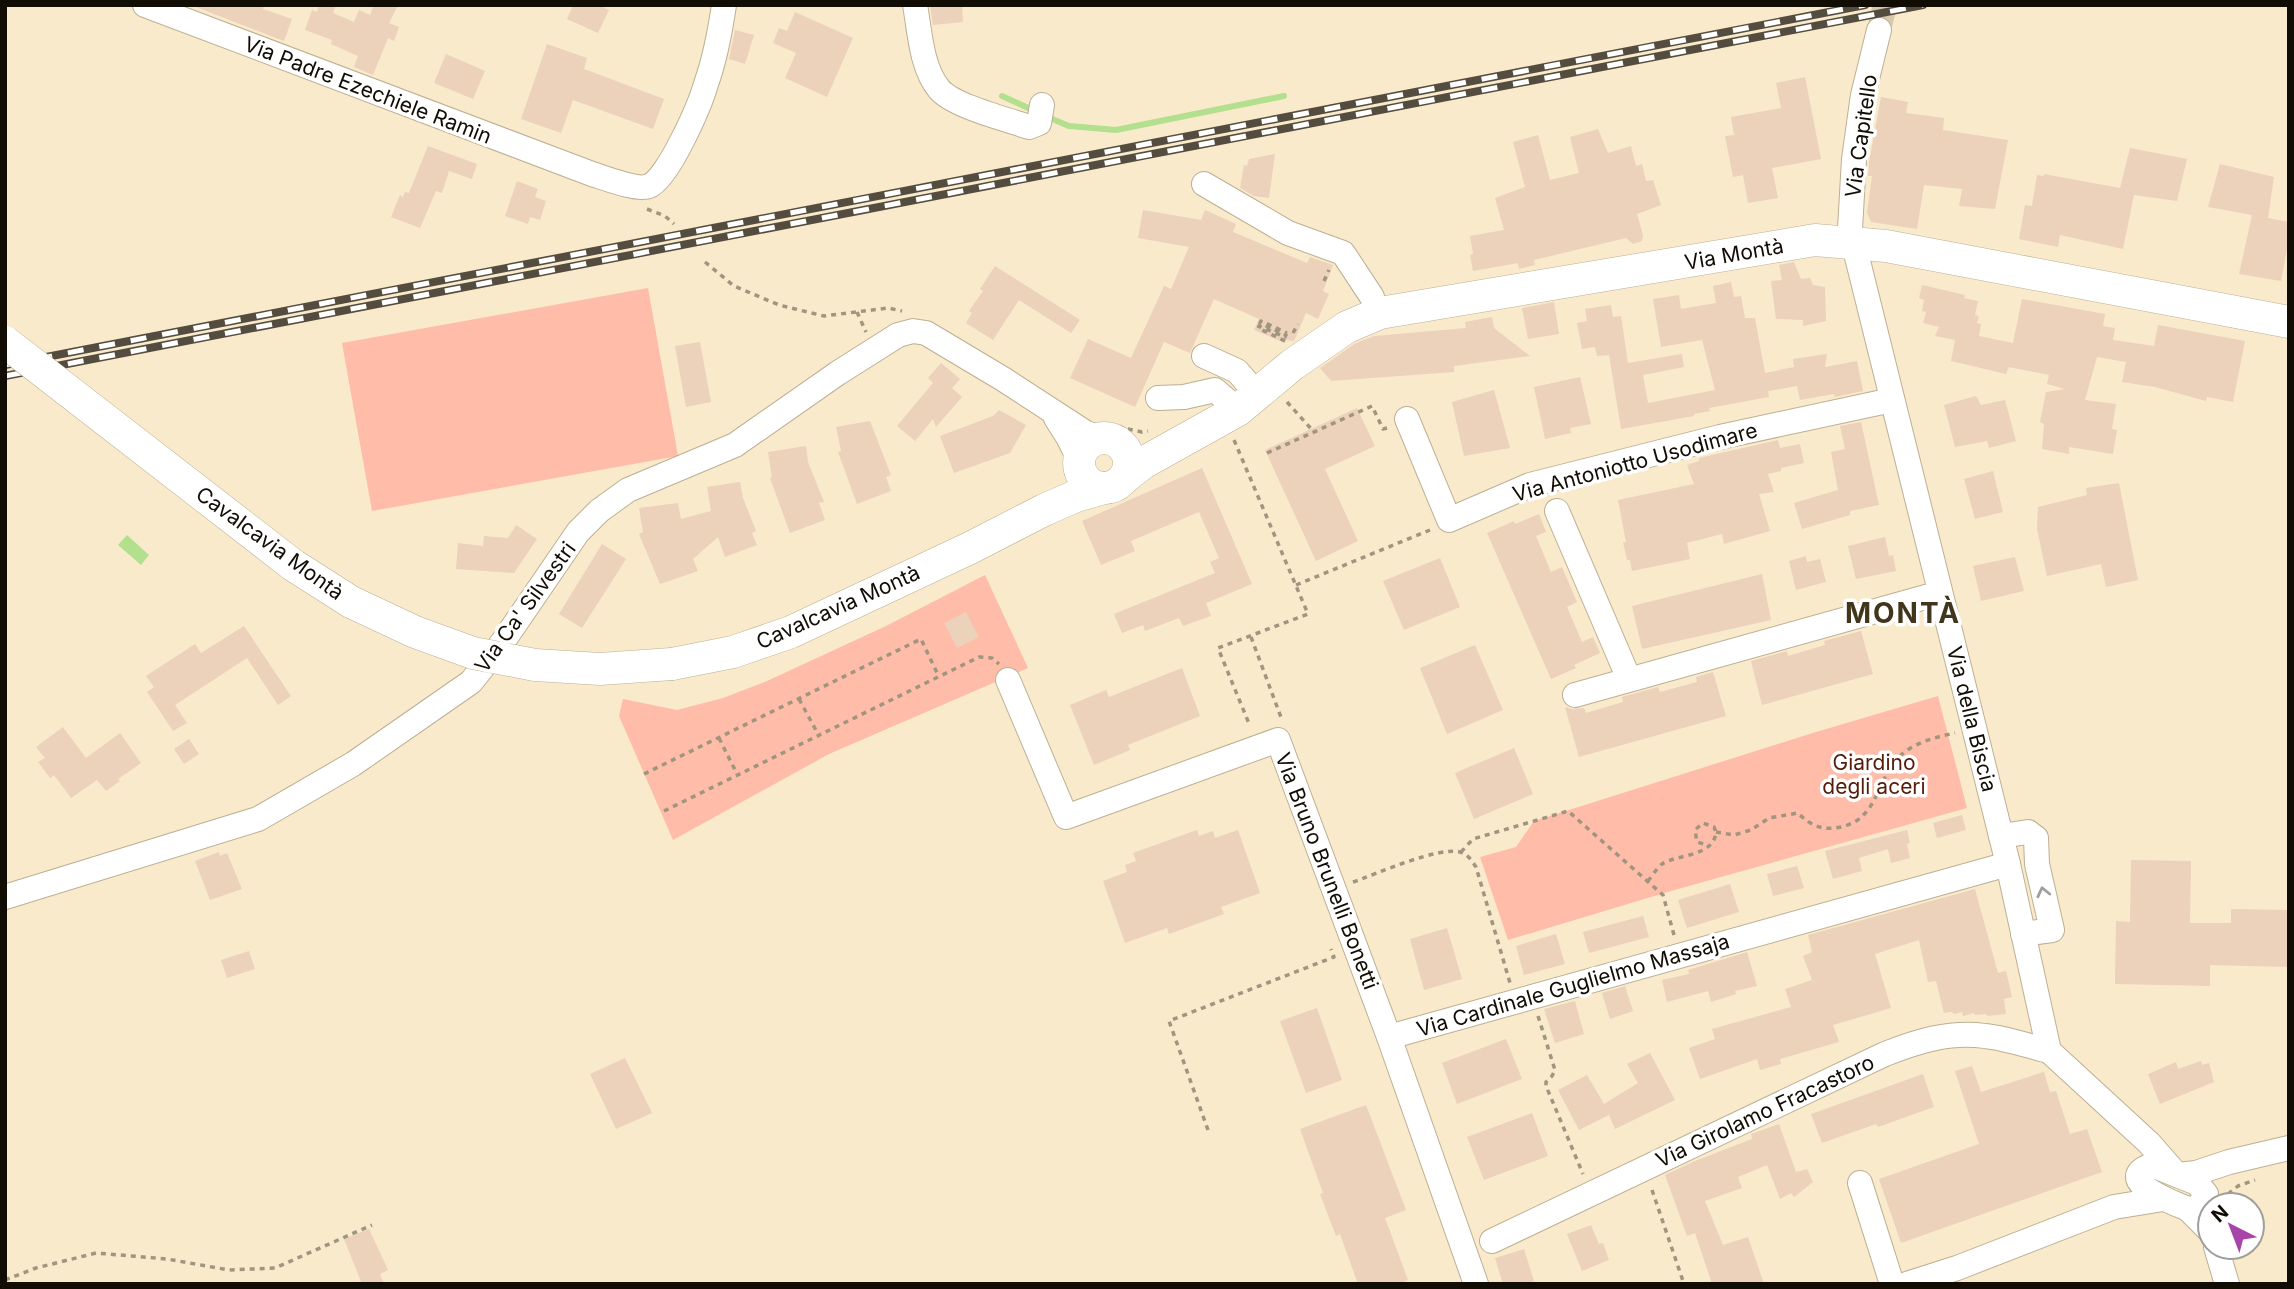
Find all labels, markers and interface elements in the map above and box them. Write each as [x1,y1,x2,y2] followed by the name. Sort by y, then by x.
[241,31,495,149] street label: Via Padre Ezechiele Ramin
[1840,73,1882,199] street label: Via Capitello
[1683,233,1785,275] street label: Via Montà
[1510,417,1760,507] street label: Via Antoniotto Usodimare
[191,481,349,605] street label: Cavalcavia Montà
[469,537,581,677] street label: Via Ca' Silvestri
[752,560,924,654] street label: Cavalcavia Montà
[1845,595,1961,630] district label: MONTÀ
[1942,644,2002,794] street label: Via della Biscia
[1270,749,1384,993] street label: Via Bruno Brunelli Bonetti
[1822,750,1926,799] park label: Giardino degli aceri
[2037,886,2051,898] one-way arrow
[1414,928,1732,1042] street label: Via Cardinale Guglielmo Massaja
[1652,1049,1878,1173] street label: Via Girolamo Fracastoro
[2196,1191,2266,1261] north arrow
[2207,1200,2233,1227] text: N

